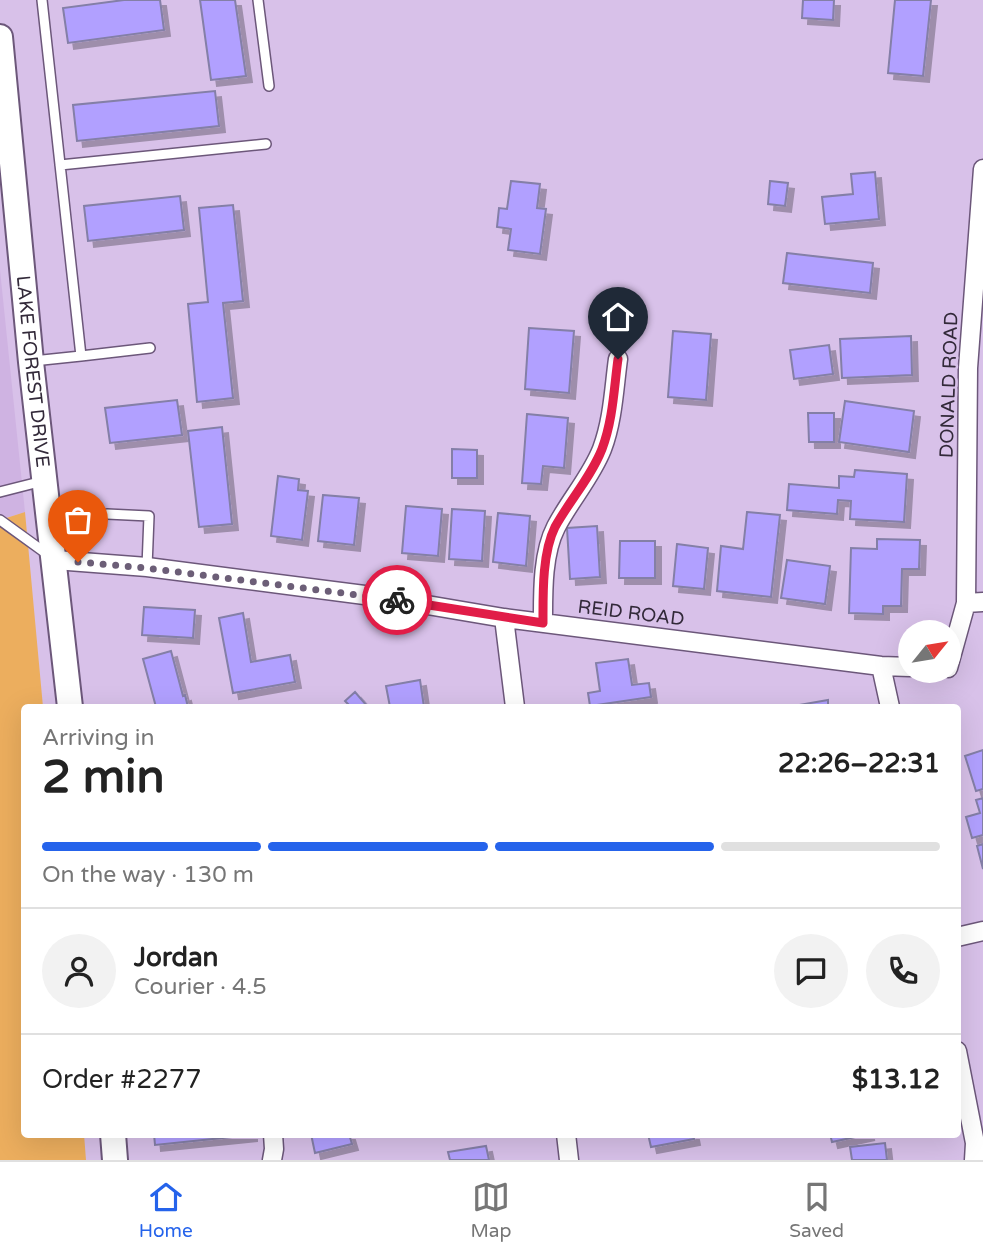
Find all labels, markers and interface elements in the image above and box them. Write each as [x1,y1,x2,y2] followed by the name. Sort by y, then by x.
[12,274,54,469] street label: LAKE FOREST DRIVE
[588,287,648,359] pin
[599,298,637,336] icon: home
[935,311,963,459] street label: DONALD ROAD
[48,490,108,562] pin
[59,501,97,539] icon: bag
[362,565,432,635] courier
[378,581,416,619] icon: bike
[576,596,686,630] street label: REID ROAD
[898,620,961,682] north arrow
[898,620,961,683] map controls
[42,724,155,752] text: Arriving in
[778,748,940,779] text: 22:26–22:31
[42,750,165,805] text: 2 min
[42,861,254,889] text: On the way · 130 m
[42,934,116,1008] button: person
[774,934,848,1008] button: chat
[866,934,940,1008] button: phone
[134,942,218,973] text: Jordan
[134,973,267,1001] text: Courier · 4.5
[42,1064,202,1095] text: Order #2277
[852,1064,940,1095] text: $13.12
[139,1178,193,1242] tab: Home
[470,1178,511,1242] tab: Map
[789,1178,844,1242] tab: Saved

